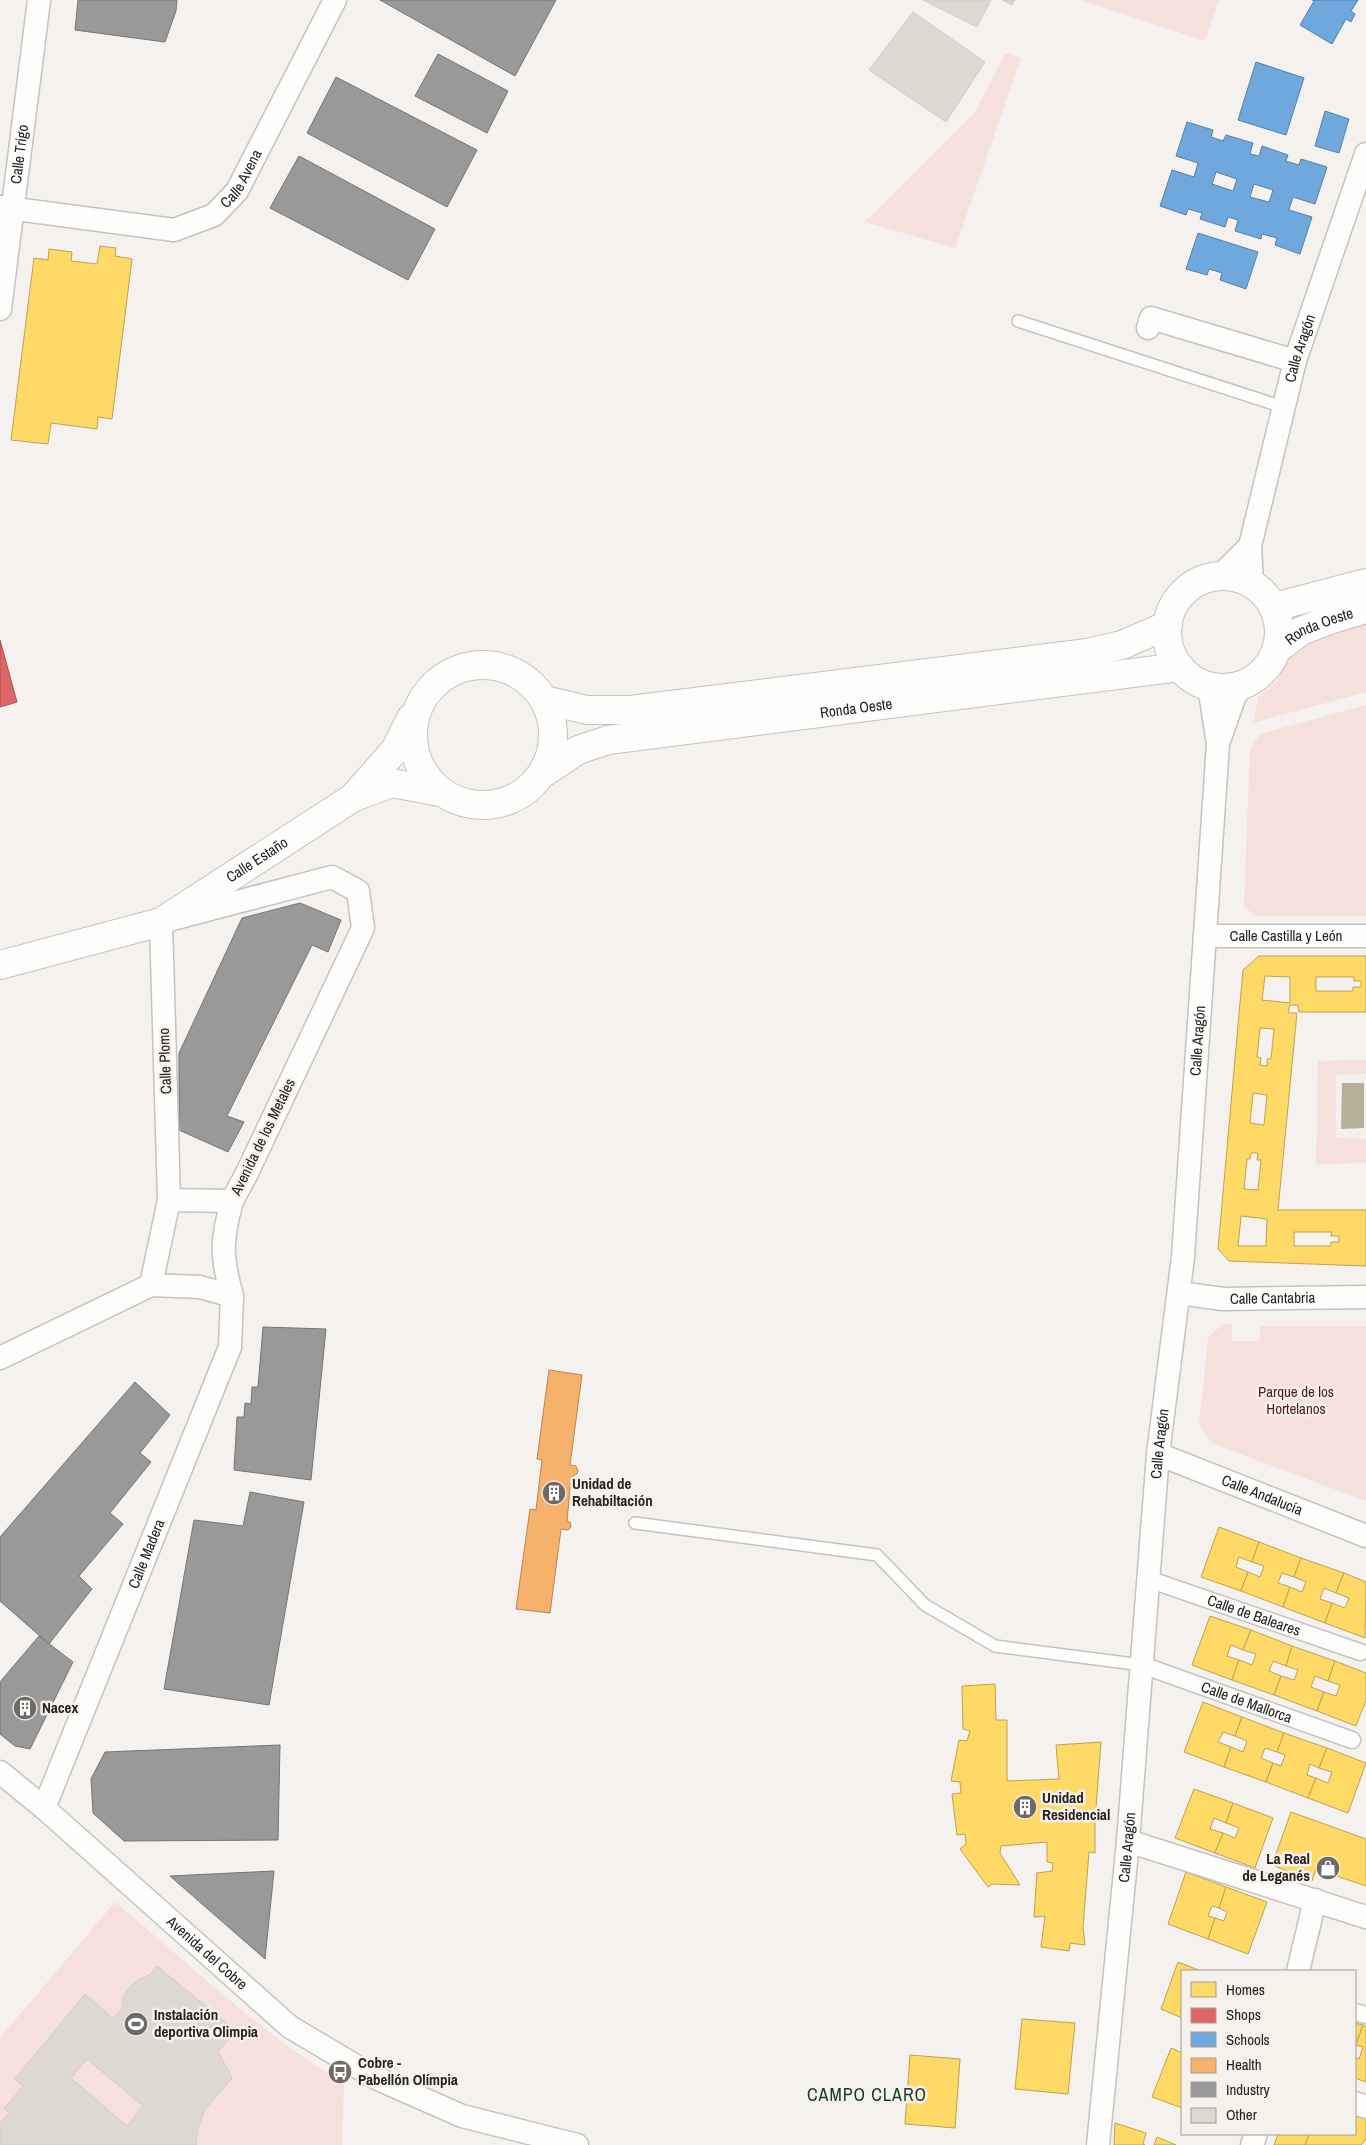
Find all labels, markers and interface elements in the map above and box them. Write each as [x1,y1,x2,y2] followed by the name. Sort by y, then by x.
[5,123,33,185] street label: Calle Trigo
[215,146,267,213] street label: Calle Avena
[1279,311,1320,384] street label: Calle Aragón
[1280,602,1356,650] street label: Ronda Oeste
[819,693,893,723] street label: Ronda Oeste
[222,832,292,887] street label: Calle Estaño
[1230,925,1342,946] street label: Calle Castilla y León
[1184,1005,1210,1077] street label: Calle Aragón
[153,1027,176,1095] street label: Calle Plomo
[225,1075,300,1200] street label: Avenida de los Metales
[1230,1287,1316,1309] street label: Calle Cantabria
[1258,1381,1334,1419] park label: Parque de los Hortelanos
[1145,1407,1174,1480] street label: Calle Aragón
[1219,1469,1306,1520] street label: Calle Andalucía
[572,1473,653,1511] place label: Unidad de Rehabiltación
[541,1480,567,1506] building icon: Unidad de Rehabiltación
[123,1516,170,1592] street label: Calle Madera
[1205,1589,1303,1641] street label: Calle de Baleares
[1198,1676,1295,1728] street label: Calle de Mallorca
[12,1695,38,1721] building icon: Nacex
[42,1697,78,1718] place label: Nacex
[1042,1787,1110,1825] place label: Unidad Residencial
[1012,1794,1038,1820] building icon: Unidad Residencial
[1113,1811,1140,1884] street label: Calle Aragón
[1242,1848,1310,1886] place label: La Real de Leganés
[1315,1855,1341,1881] shop icon: La Real de Leganés
[162,1910,252,1994] street label: Avenida del Cobre
[1181,1970,1356,2135] legend
[1226,1979,1265,2000] text: Homes
[154,2004,258,2042] place label: Instalación deportiva Olimpia
[1226,2004,1261,2025] text: Shops
[123,2011,149,2037] sports icon: Instalación deportiva Olimpia
[1226,2029,1270,2050] text: Schools
[358,2052,458,2090] place label: Cobre - Pabellón Olímpia
[1226,2054,1262,2075] text: Health
[327,2059,353,2085] bus stop icon: Cobre - Pabellón Olímpia
[1226,2079,1271,2100] text: Industry
[807,2082,927,2107] district label: CAMPO CLARO
[1226,2104,1257,2125] text: Other

